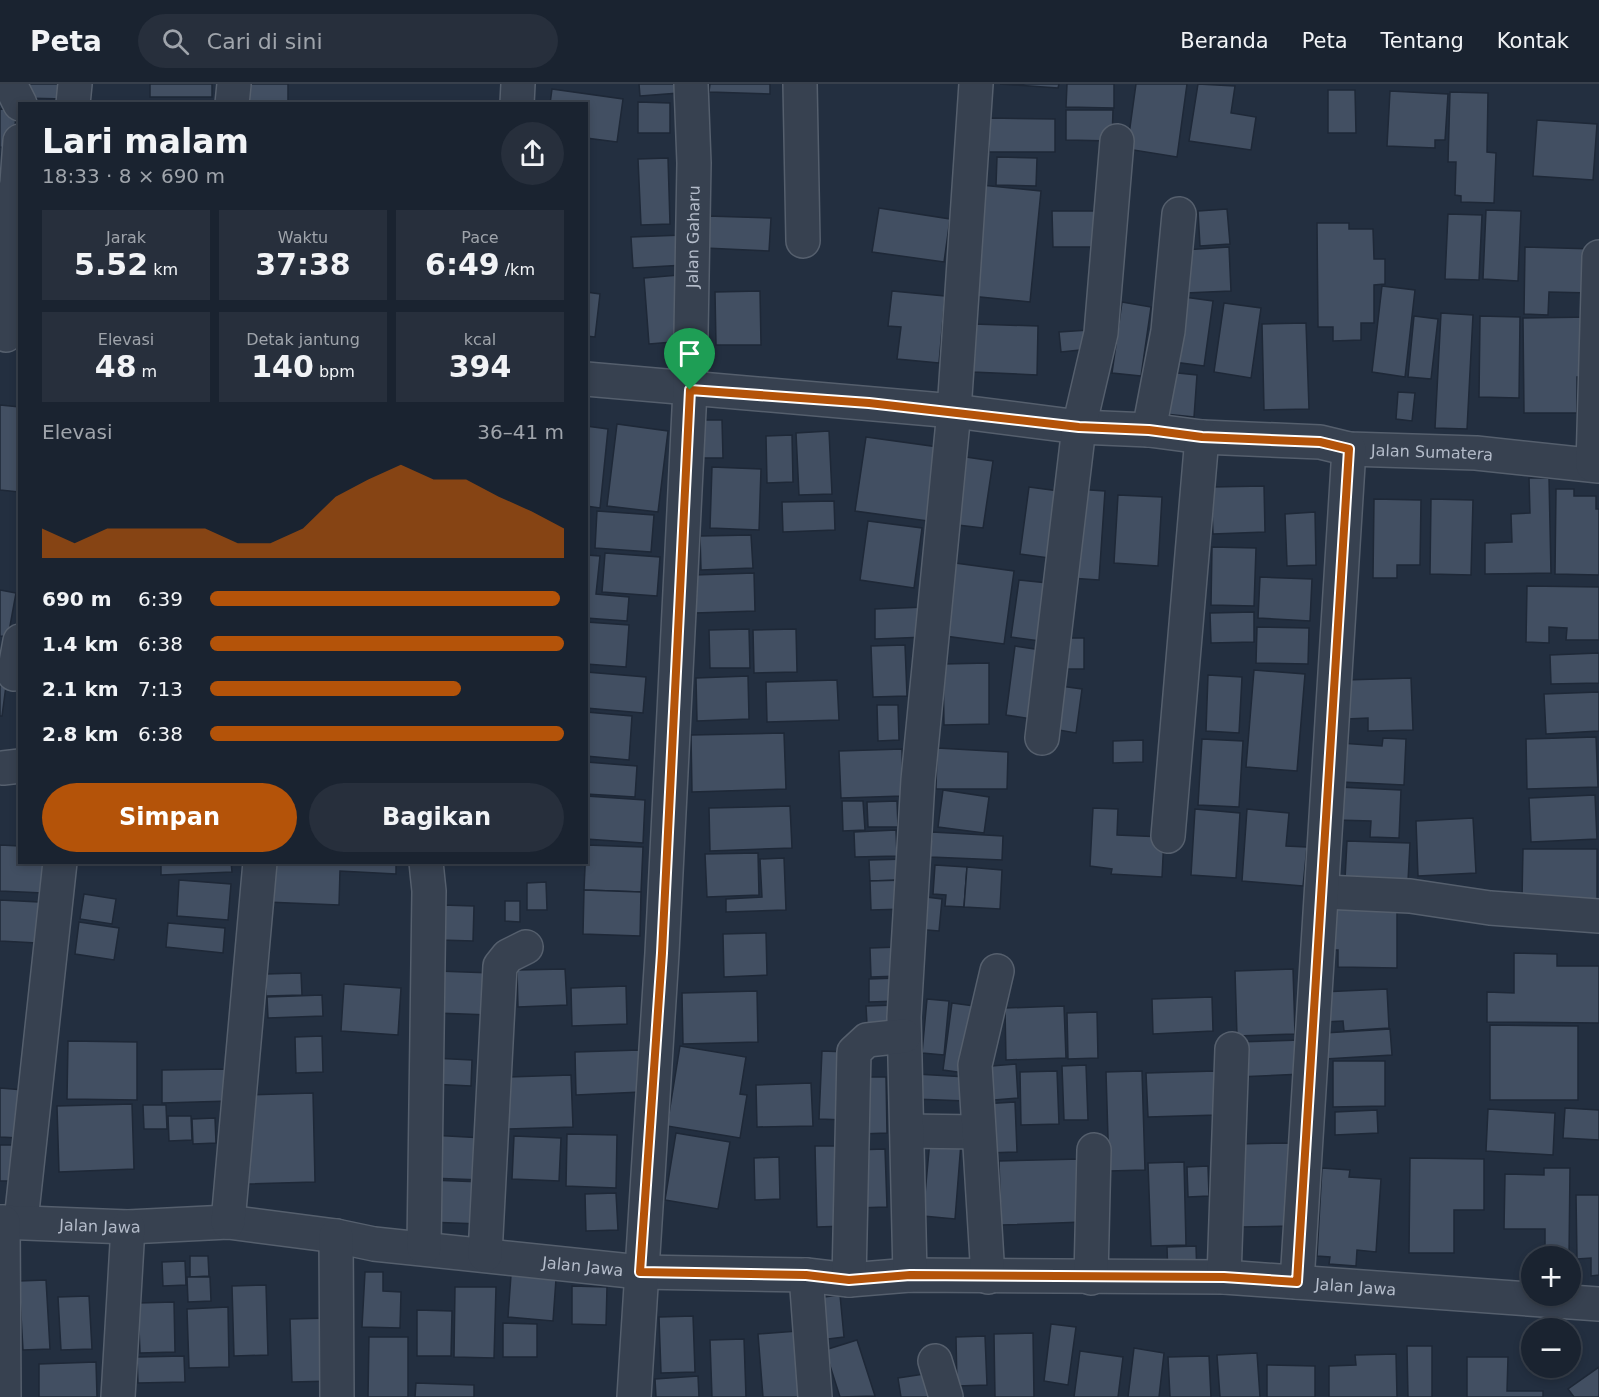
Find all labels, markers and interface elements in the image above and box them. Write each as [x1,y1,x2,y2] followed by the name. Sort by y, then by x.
[138,14,558,68] search box
[30,25,102,58] text: Peta
[159,25,192,58] icon: search
[207,29,323,54] text: Cari di sini
[1180,29,1269,53] text: Beranda
[1302,29,1348,53] text: Peta
[1381,29,1464,53] text: Tentang
[1497,29,1569,53] text: Kontak
[42,122,249,161] text: Lari malam
[501,122,564,185] button: share
[42,164,225,188] text: 18:33 · 8 × 690 m
[682,185,703,289] street label: Jalan Gaharu
[106,228,146,247] text: Jarak
[278,228,328,247] text: Waktu
[461,228,499,247] text: Pace
[74,247,148,282] text: 5.52
[255,247,351,282] text: 37:38
[425,247,500,282] text: 6:49
[148,260,178,279] text: km
[500,260,535,279] text: /km
[664,328,715,390] pin
[98,330,154,349] text: Elevasi
[246,330,360,349] text: Detak jantung
[464,330,496,349] text: kcal
[673,337,706,370] icon: arrive
[95,349,137,384] text: 48
[251,349,314,384] text: 140
[449,349,511,384] text: 394
[137,362,157,381] text: m
[314,362,355,381] text: bpm
[42,420,113,444] text: Elevasi
[477,420,564,444] text: 36–41 m
[1370,440,1494,464] street label: Jalan Sumatera
[42,587,112,611] text: 690 m
[138,587,183,611] text: 6:39
[42,632,119,656] text: 1.4 km
[138,632,183,656] text: 6:38
[42,677,119,701] text: 2.1 km
[138,677,183,701] text: 7:13
[42,722,119,746] text: 2.8 km
[138,722,183,746] text: 6:38
[42,783,297,852] button: Simpan
[309,783,564,852] button: Bagikan
[58,1215,141,1237] street label: Jalan Jawa
[1521,1246,1581,1378] map controls
[1521,1246,1581,1306] button: +
[540,1252,624,1280] street label: Jalan Jawa
[1313,1274,1397,1299] street label: Jalan Jawa
[1521,1318,1581,1378] button: −

